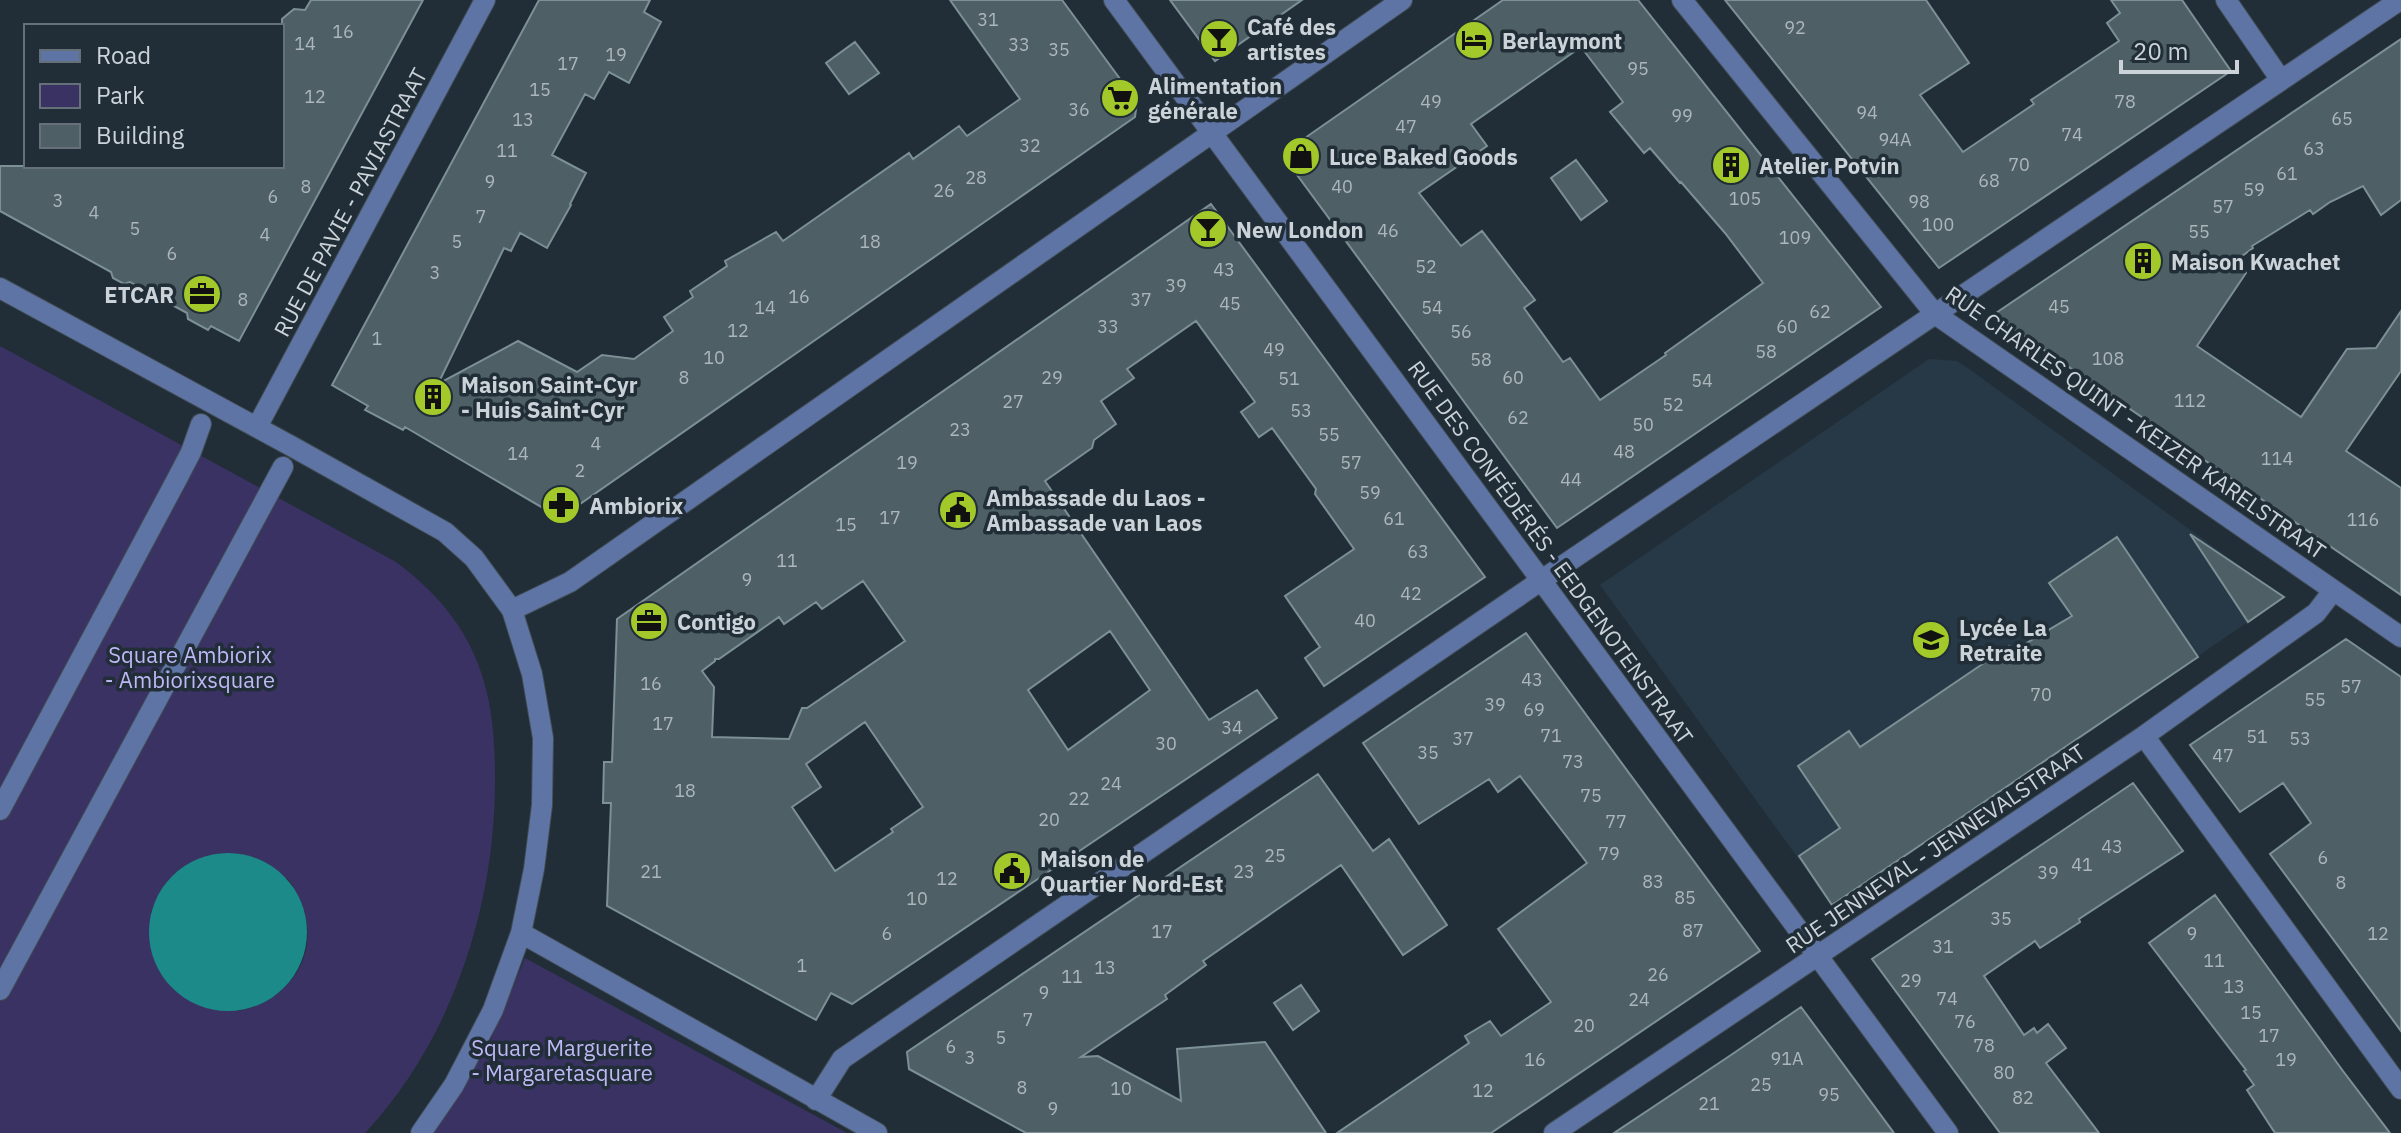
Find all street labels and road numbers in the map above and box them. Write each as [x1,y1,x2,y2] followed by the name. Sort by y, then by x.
[267,62,433,341] street label: RUE DE PAVIE - PAVIASTRAAT
[1940,279,2332,565] street label: RUE CHARLES QUINT - KEIZER KARELSTRAAT
[1402,354,1700,750] street label: RUE DES CONFÉDÉRÉS - EEDGENOTENSTRAAT
[1780,736,2091,959] street label: RUE JENNEVAL - JENNEVALSTRAAT

